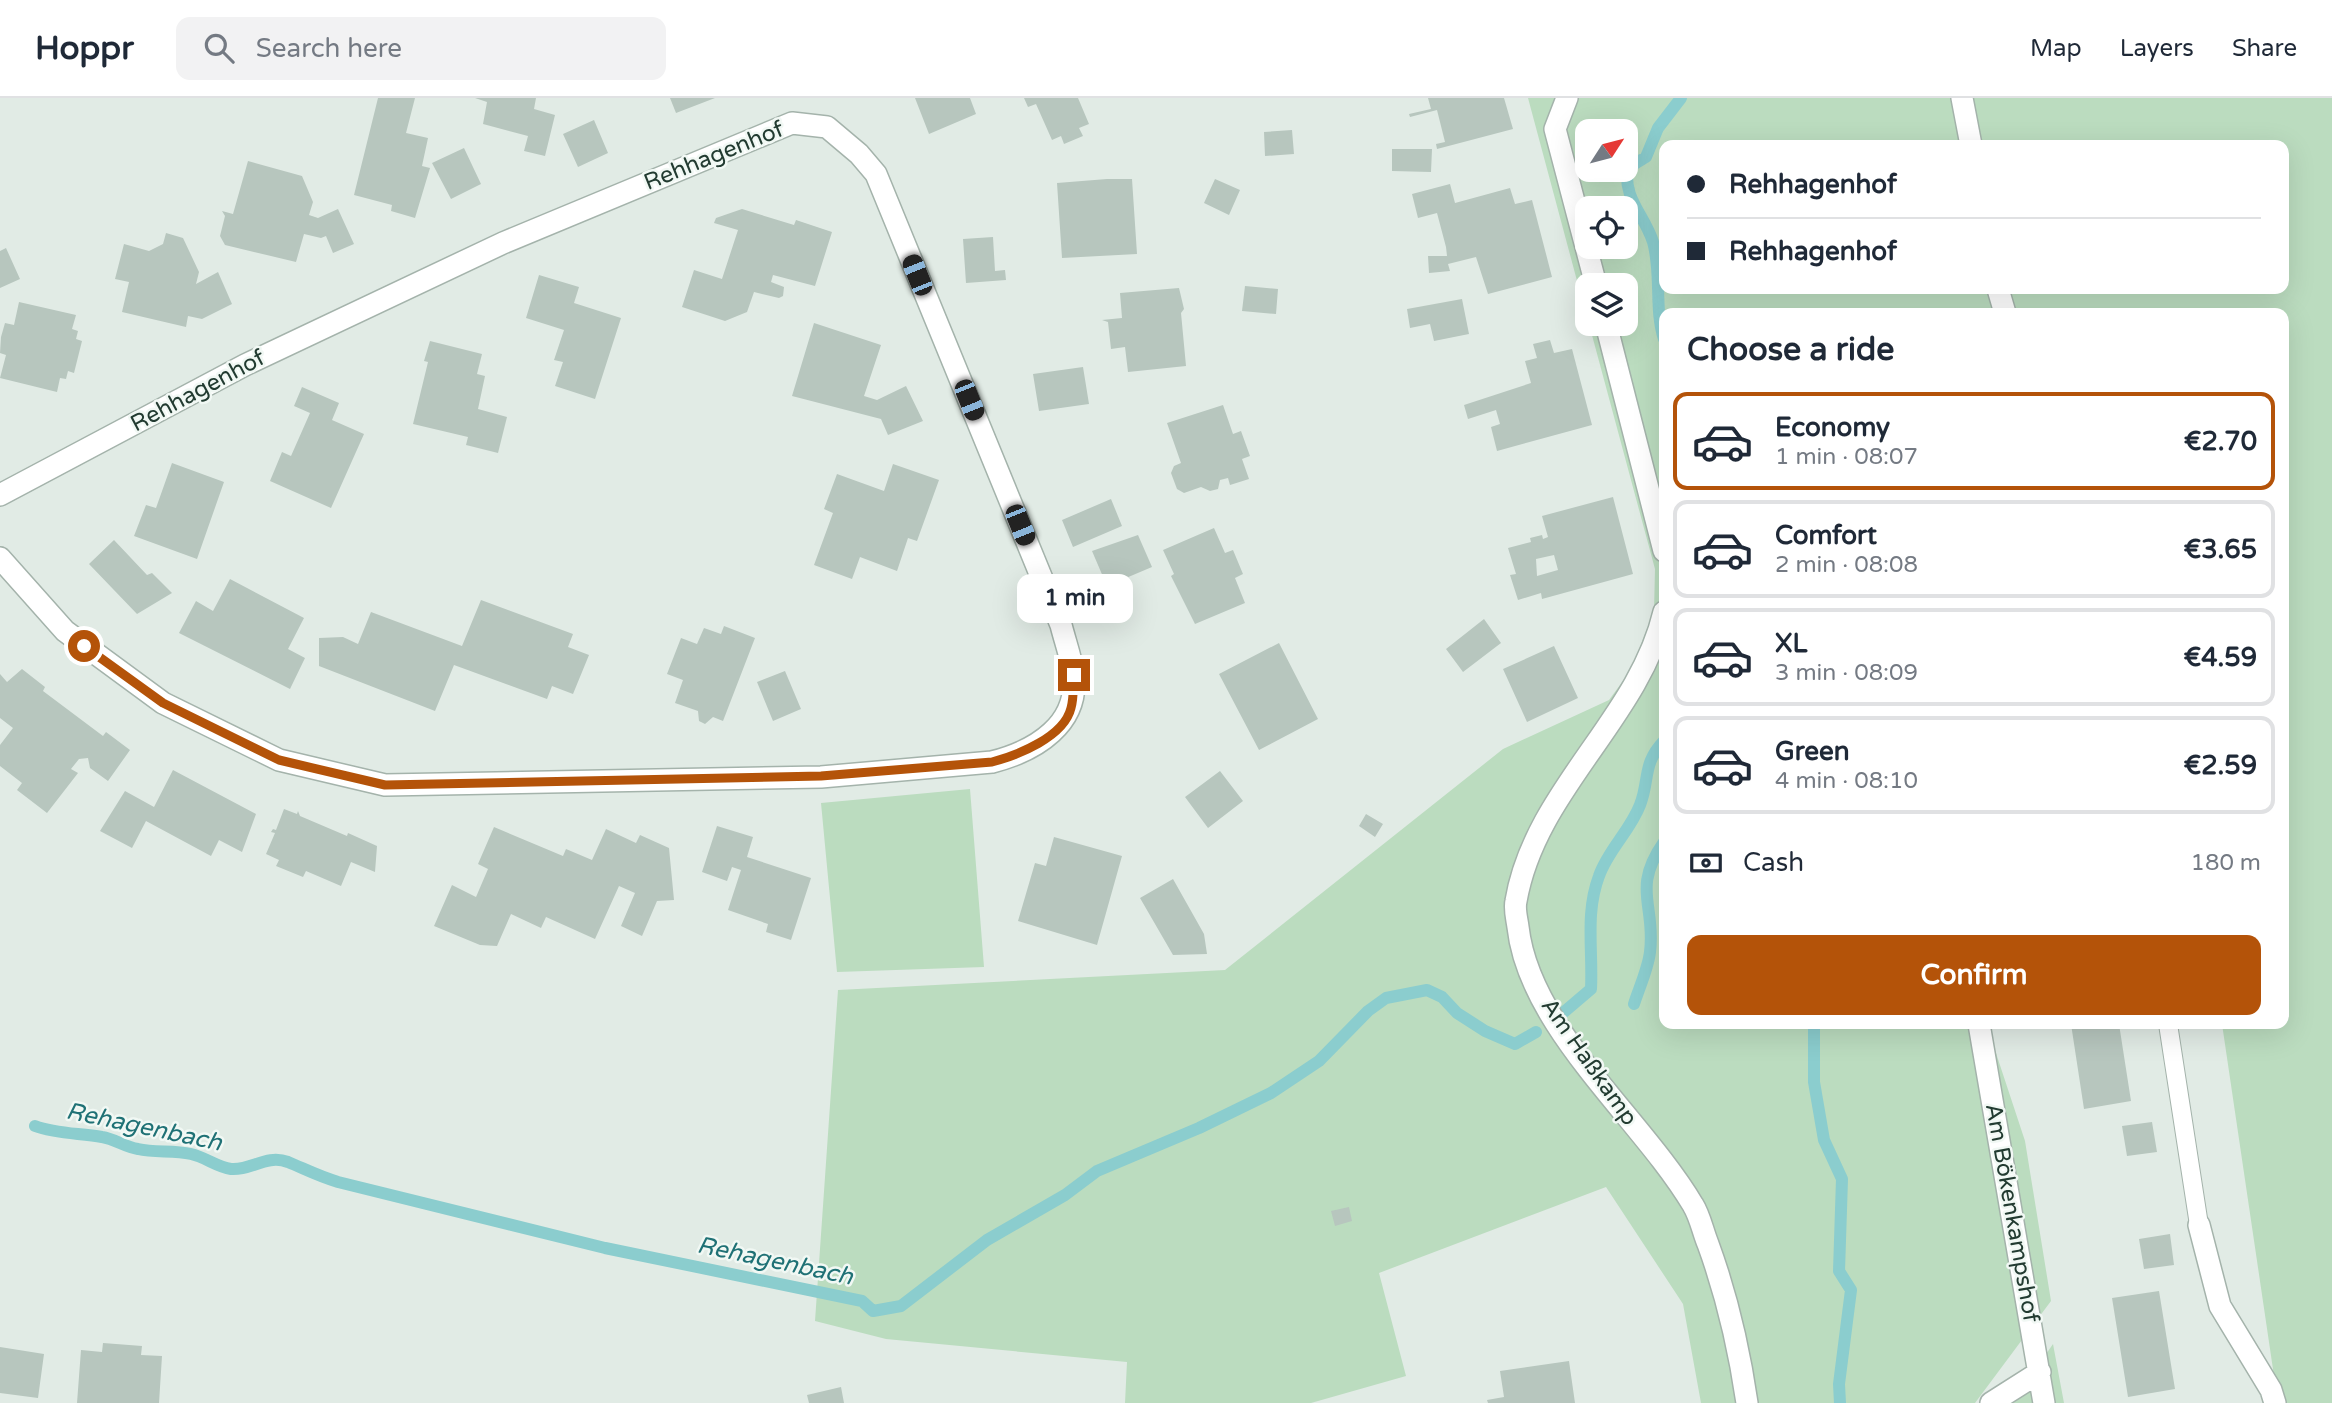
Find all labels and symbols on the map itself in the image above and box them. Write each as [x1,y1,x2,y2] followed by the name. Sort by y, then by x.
[640,115,788,197] street label: Rehhagenhof
[1575,119,1638,182] north arrow
[900,252,935,298] car
[126,344,270,438] street label: Rehhagenhof
[952,377,987,423] car
[1003,502,1038,548] car
[1016,574,1132,622] callout: 1 min
[68,630,100,662] route start
[1058,659,1090,691] route end
[1535,993,1643,1131] street label: Am Haßkamp
[64,1096,226,1158] water label: Rehagenbach
[1979,1101,2045,1325] street label: Am Bökenkampshof
[695,1230,857,1292] water label: Rehagenbach

